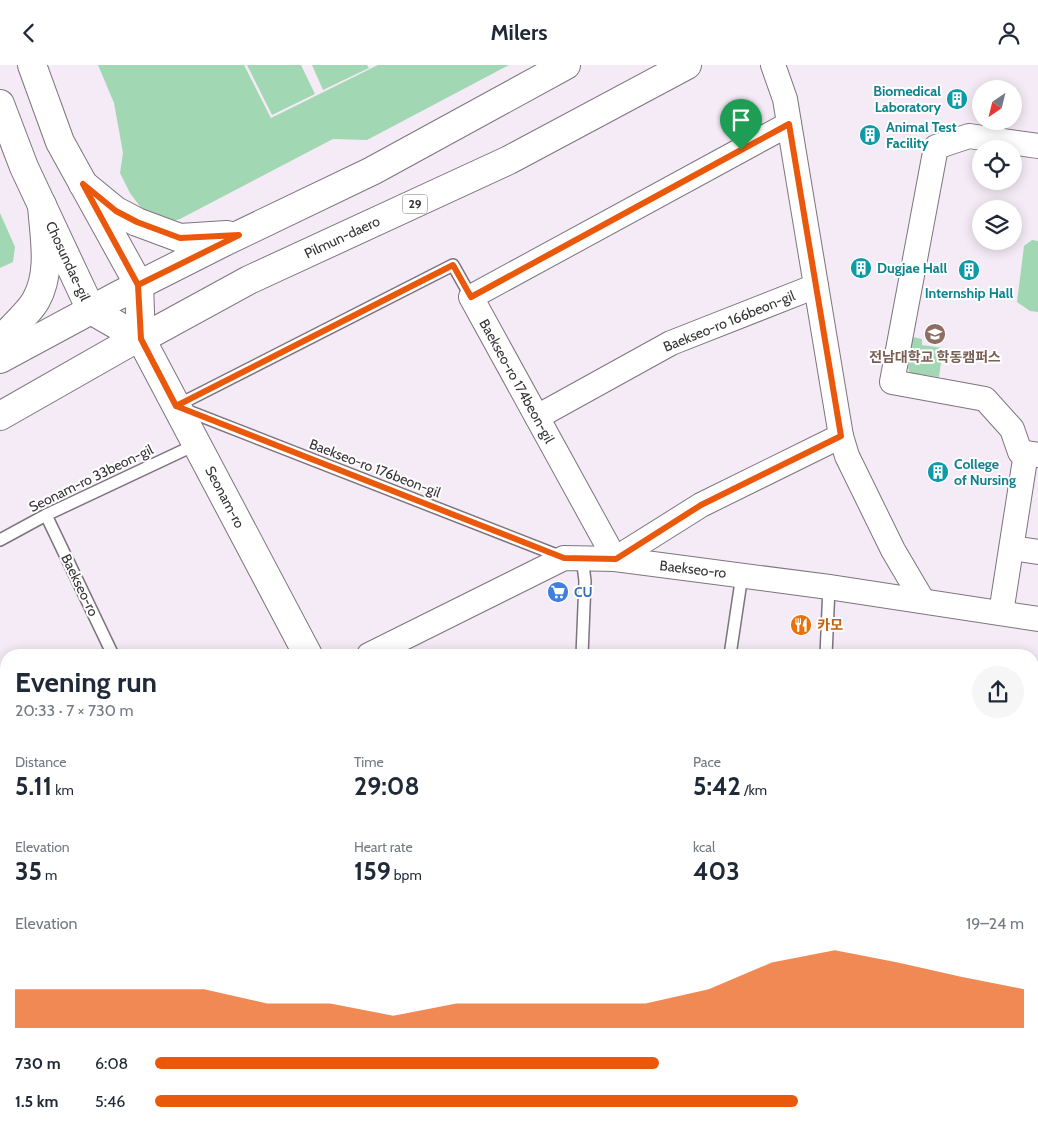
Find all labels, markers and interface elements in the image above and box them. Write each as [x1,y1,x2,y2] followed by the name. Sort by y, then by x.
[15,19,43,47] icon: back
[491,19,547,46] text: Milers
[995,19,1023,47] icon: person
[972,80,1022,130] north arrow
[972,80,1022,250] map controls
[873,82,941,116] place label: Biomedical Laboratory
[945,87,969,111] building icon: Biomedical Laboratory
[720,99,762,150] pin
[727,106,755,134] icon: arrive
[886,118,957,152] place label: Animal Test Facility
[858,123,882,147] building icon: Animal Test Facility
[972,140,1022,190] button: locate
[402,195,428,213] road number: 29
[972,200,1022,250] button: layers
[301,212,383,262] street label: Pilmun-daero
[42,218,95,304] street label: Chosundae-gil
[849,256,873,280] building icon: Dugjae Hall
[957,258,981,282] building icon: Internship Hall
[877,259,947,277] place label: Dugjae Hall
[925,284,1014,302] place label: Internship Hall
[660,286,798,356] street label: Baekseo-ro 166beon-gil
[475,316,559,447] street label: Baekseo-ro 174beon-gil
[923,322,947,346] school or university icon: 전남대학교 학동캠퍼스
[869,348,1001,366] place label: 전남대학교 학동캠퍼스
[307,435,444,502] street label: Baekseo-ro 176beon-gil
[26,440,157,516] street label: Seonam-ro 33beon-gil
[954,455,1016,489] place label: College of Nursing
[926,460,950,484] building icon: College of Nursing
[201,463,249,531] street label: Seonam-ro
[57,551,103,619] street label: Baekseo-ro
[659,556,728,582] street label: Baekseo-ro
[546,580,570,604] supermarket icon: CU
[574,583,593,601] place label: CU
[789,613,813,637] restaurant icon: 카모
[817,616,843,634] place label: 카모
[15,665,157,699] text: Evening run
[972,666,1024,718] button: share
[15,701,133,720] text: 20:33 · 7 × 730 m
[15,753,67,771] text: Distance
[354,753,384,771] text: Time
[693,753,721,771] text: Pace
[15,771,52,801] text: 5.11
[354,771,420,801] text: 29:08
[693,771,741,801] text: 5:42
[52,781,74,799] text: km
[741,781,767,799] text: /km
[15,838,70,856] text: Elevation
[354,838,413,856] text: Heart rate
[693,838,715,856] text: kcal
[15,856,42,886] text: 35
[354,856,391,886] text: 159
[693,856,740,886] text: 403
[42,866,57,884] text: m
[391,866,422,884] text: bpm
[15,914,78,933] text: Elevation
[966,914,1024,933] text: 19–24 m
[15,1054,61,1073] text: 730 m
[95,1054,128,1073] text: 6:08
[15,1092,58,1111] text: 1.5 km
[95,1092,125,1111] text: 5:46

